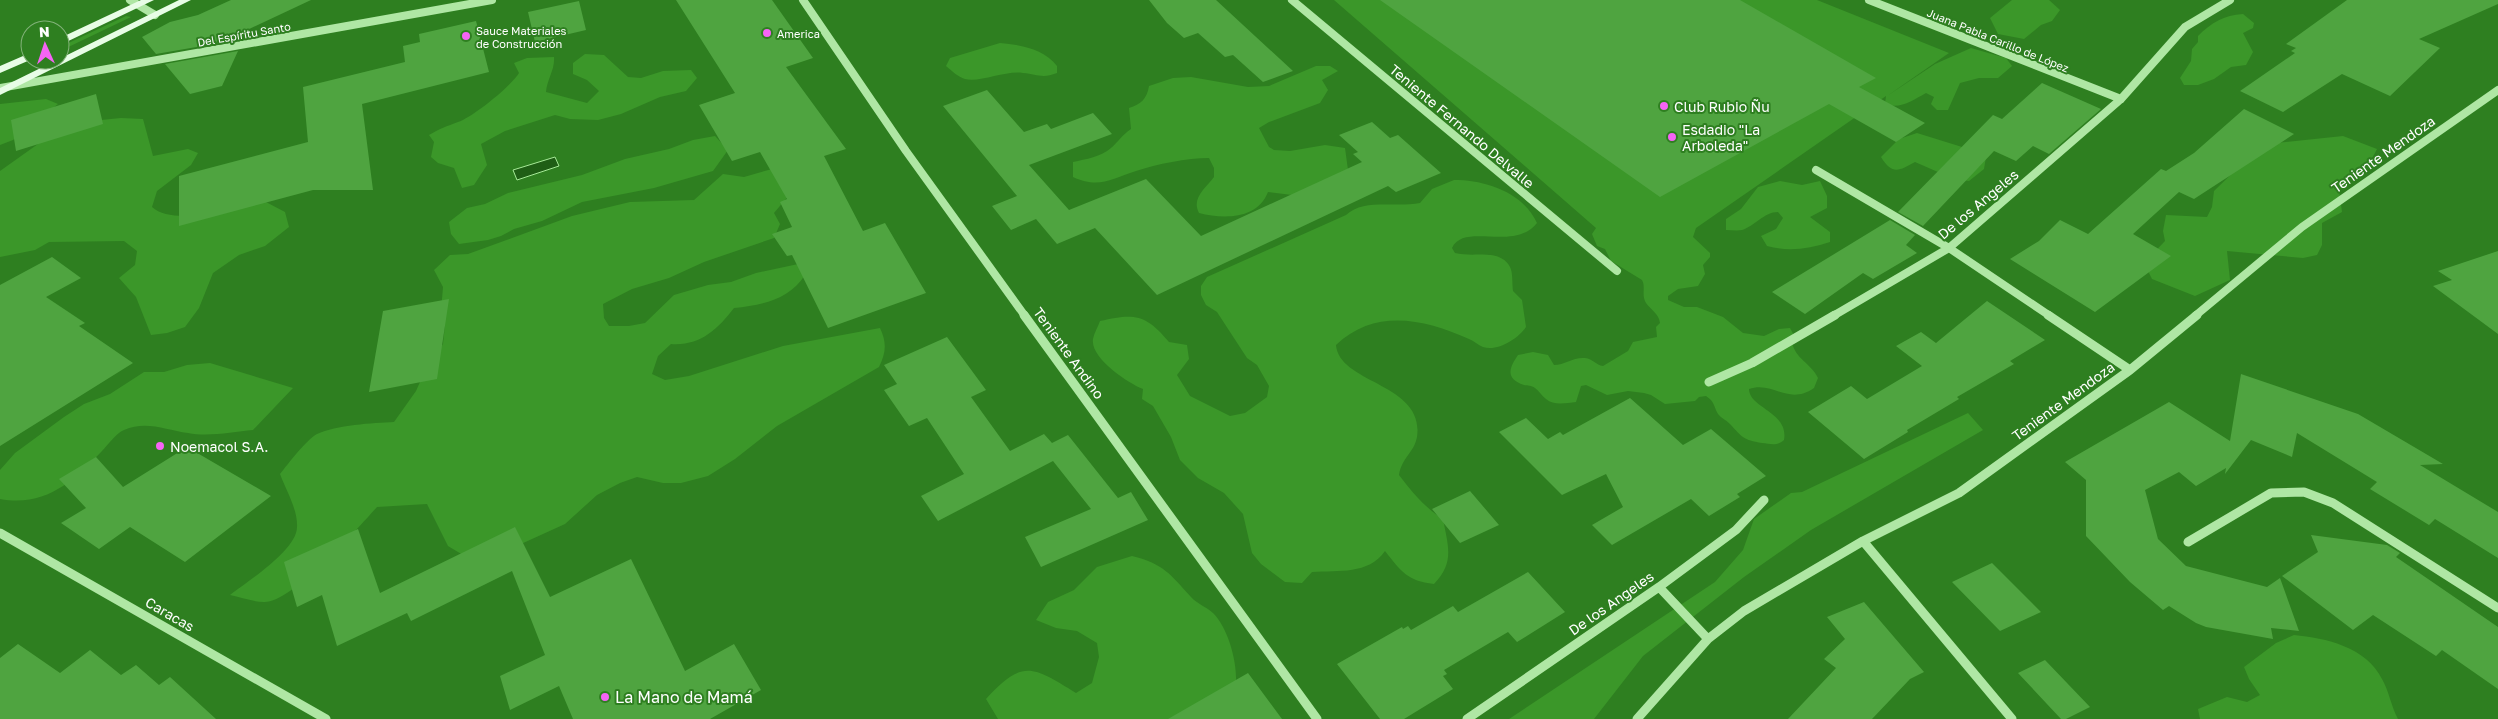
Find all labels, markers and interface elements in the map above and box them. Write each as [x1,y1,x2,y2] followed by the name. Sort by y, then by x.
[1925,6,2071,75] street label: Juana Pabla Carillo de López
[196,19,292,49] street label: Del Espíritu Santo
[20,20,70,70] north arrow
[39,23,50,40] text: N
[476,24,567,50] place label: Sauce Materiales de Construcción
[761,27,773,39] marker: America
[777,27,820,40] place label: America
[460,30,472,42] marker: Sauce Materiales de Construcción
[1386,61,1538,191] street label: Teniente Fernando Delvalle
[1674,98,1770,115] place label: Club Rubio Ñu
[1658,100,1670,112] marker: Club Rubio Ñu
[2328,112,2438,196] street label: Teniente Mendoza
[1682,121,1760,154] place label: Esdadio "La Arboleda"
[1666,131,1678,143] marker: Esdadio "La Arboleda"
[1934,165,2022,243] street label: De los Angeles
[1030,304,1108,402] street label: Teniente Andino
[2008,358,2118,444] street label: Teniente Mendoza
[170,438,268,455] place label: Noemacol S.A.
[154,440,166,452] marker: Noemacol S.A.
[1565,567,1657,639] street label: De los Angeles
[143,593,197,635] street label: Caracas
[615,687,753,707] place label: La Mano de Mamá
[599,691,611,703] marker: La Mano de Mamá

